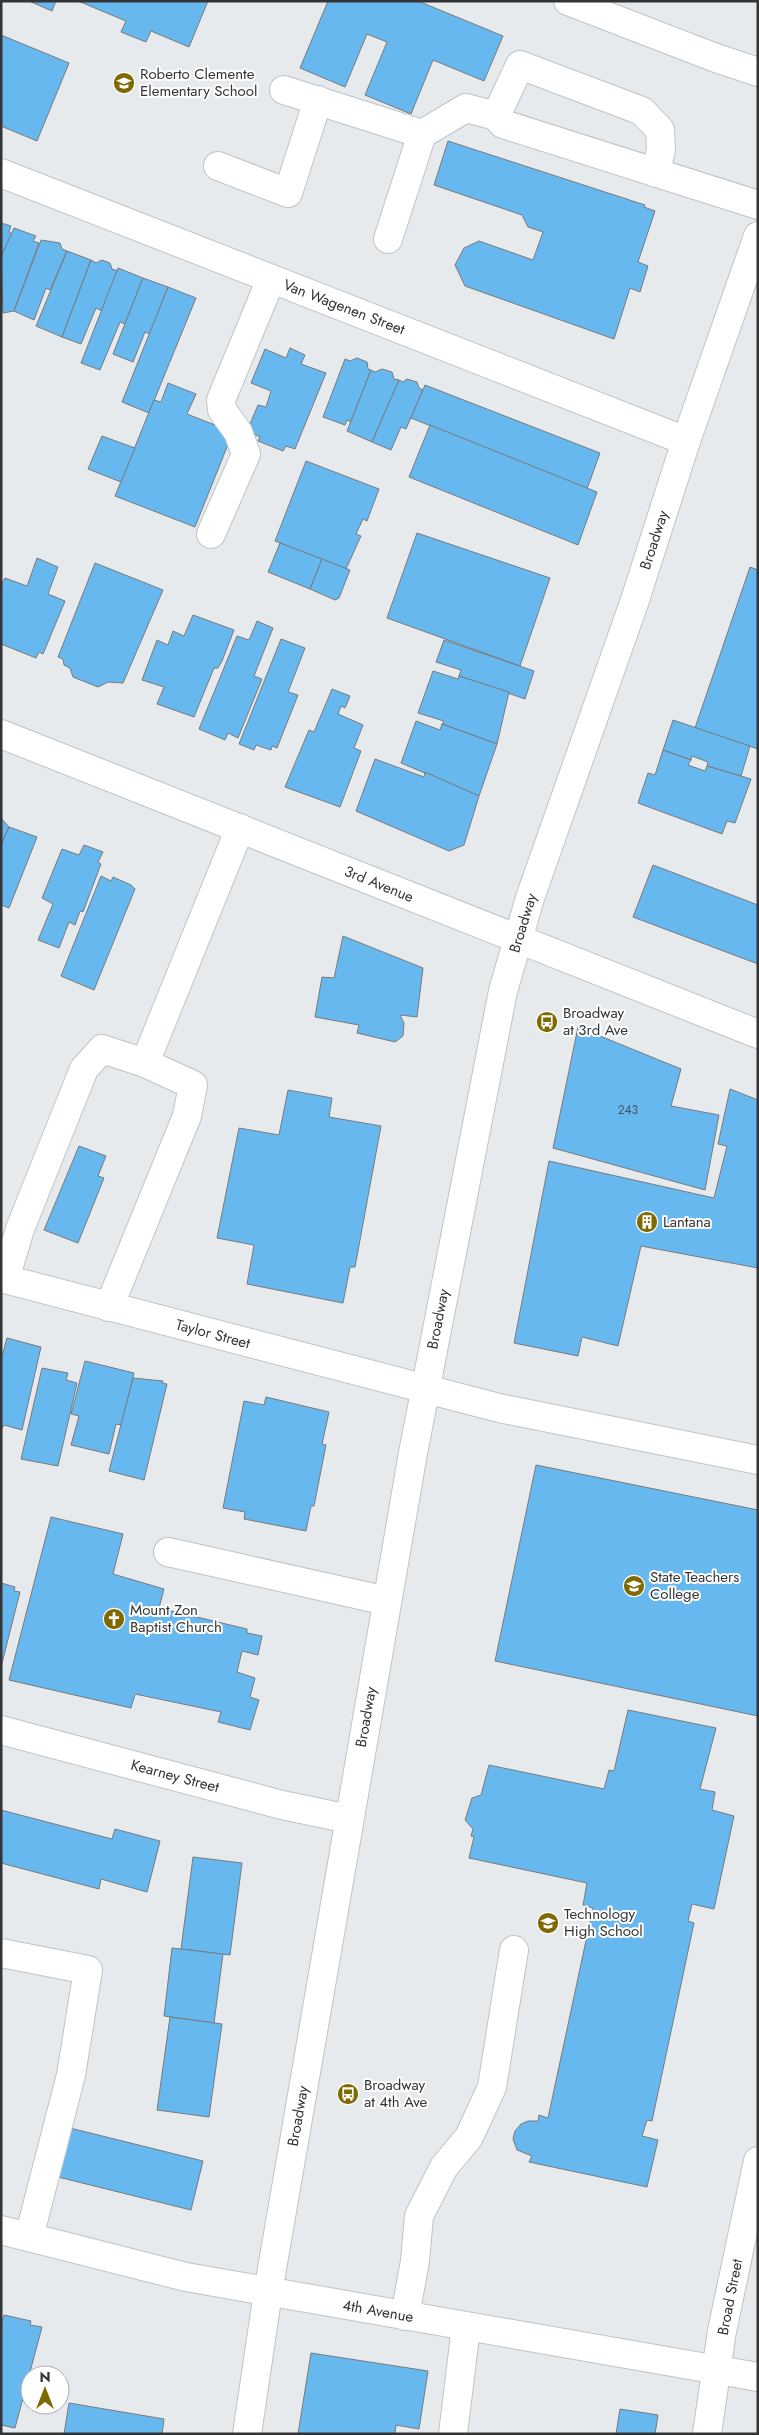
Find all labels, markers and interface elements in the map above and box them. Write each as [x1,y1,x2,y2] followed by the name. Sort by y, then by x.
[140,63,257,102] place label: Roberto Clemente Elementary School
[112,71,136,95] school or university icon: Roberto Clemente Elementary School
[280,274,408,340] street label: Van Wagenen Street
[634,507,674,572] street label: Broadway
[341,860,417,908] street label: 3rd Avenue
[504,890,543,955] street label: Broadway
[563,1002,628,1041] place label: Broadway at 3rd Ave
[535,1010,559,1034] bus stop icon: Broadway at 3rd Ave
[618,1101,639,1119] house number: 243
[635,1210,659,1234] building icon: Lantana
[663,1211,711,1233] place label: Lantana
[421,1286,455,1351] street label: Broadway
[173,1314,253,1355] street label: Taylor Street
[650,1566,739,1605] place label: State Teachers College
[622,1574,646,1598] school or university icon: State Teachers College
[130,1599,222,1638] place label: Mount Zon Baptist Church
[102,1607,126,1631] church icon: Mount Zon Baptist Church
[350,1685,382,1749] street label: Broadway
[128,1754,222,1798] street label: Kearney Street
[564,1903,643,1942] place label: Technology High School
[536,1911,560,1935] school or university icon: Technology High School
[364,2074,428,2113] place label: Broadway at 4th Ave
[336,2082,360,2106] bus stop icon: Broadway at 4th Ave
[282,2084,314,2148] street label: Broadway
[712,2256,748,2337] street label: Broad Street
[341,2294,415,2328] street label: 4th Avenue
[20,2365,70,2415] north arrow
[39,2367,51,2387] text: N

